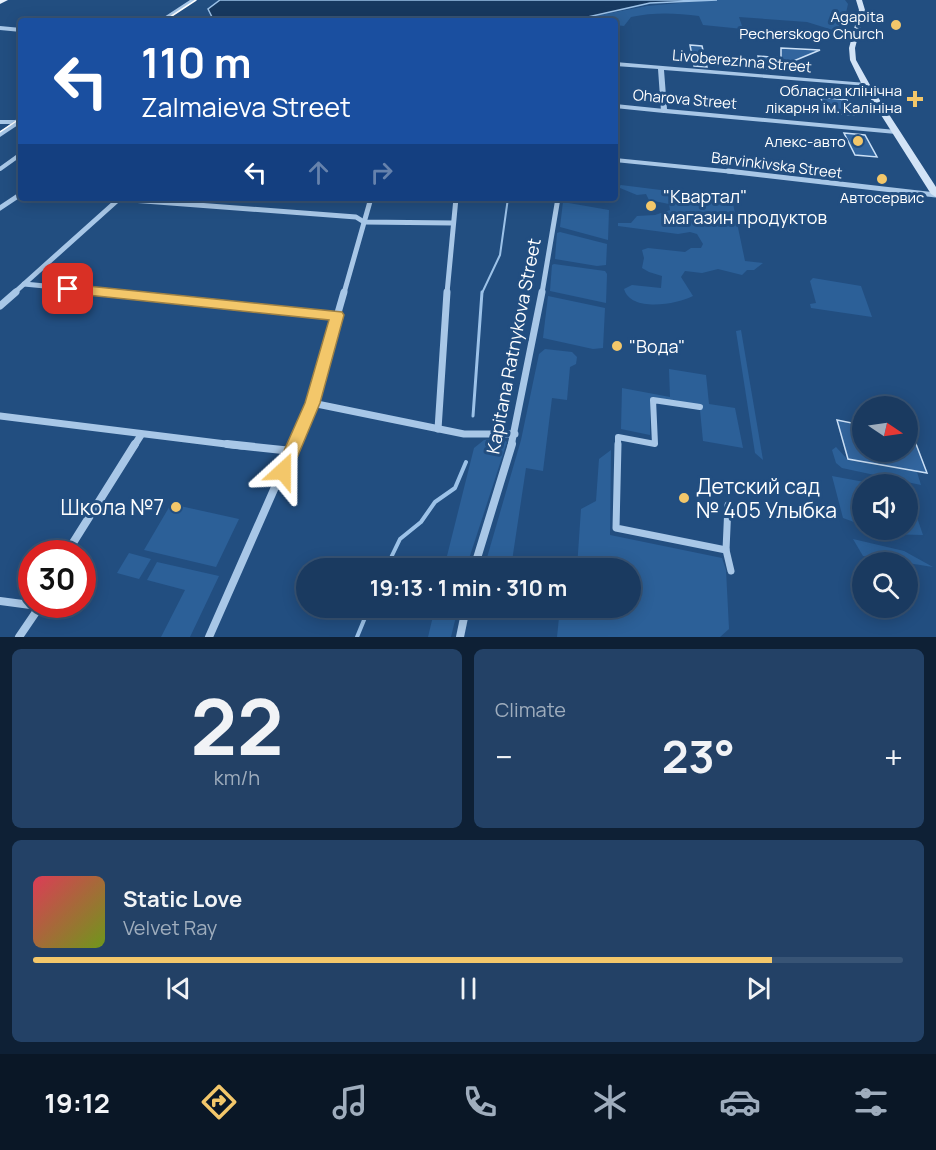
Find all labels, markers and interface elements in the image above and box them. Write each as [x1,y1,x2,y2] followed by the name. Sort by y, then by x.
[739,6,884,44] place label: Agapita Pecherskogo Church
[889,18,903,32] marker: Agapita Pecherskogo Church
[141,33,252,91] text: 110 m
[42,42,120,120] icon: left
[671,44,813,78] street label: Livoberezhna Street
[765,80,902,118] place label: Обласна клінічна лікарня ім. Калініна
[632,84,738,114] street label: Oharova Street
[141,88,351,125] text: Zalmaieva Street
[906,90,924,108] marker: Обласна клінічна лікарня ім. Калініна
[765,131,846,152] place label: Алекс-авто
[851,134,865,148] marker: Алекс-авто
[710,147,844,183] street label: Barvinkivska Street
[239,156,272,189] icon: left
[302,156,335,189] icon: ahead
[365,156,398,189] icon: right
[875,172,889,186] marker: Автосервис
[663,184,827,229] place label: "Квартал" магазин продуктов
[840,187,924,208] place label: Автосервис
[644,199,658,213] marker: "Квартал" магазин продуктов
[480,236,546,456] street label: Kapitana Ratnykova Street
[42,263,93,314] pin
[51,272,84,305] icon: arrive
[629,334,685,358] place label: "Вода"
[610,339,624,353] marker: "Вода"
[852,396,918,462] north arrow
[852,396,918,618] map controls
[251,439,315,503] position arrow
[696,472,837,524] place label: Детский сад № 405 Улыбка
[852,474,918,540] button: sound
[677,491,691,505] marker: Детский сад № 405 Улыбка
[61,493,164,521] place label: Школа №7
[169,500,183,514] marker: Школа №7
[18,540,96,618] speed limit sign: 30
[852,552,918,618] button: search
[370,573,567,603] text: 19:13 · 1 min · 310 m
[191,672,283,778] text: 22
[495,696,566,723] text: Climate
[662,725,735,787] text: 23°
[495,734,513,779] text: −
[884,734,903,779] text: +
[214,764,260,791] text: km/h
[123,884,242,914] text: Static Love
[123,914,217,941] text: Velvet Ray
[162,972,195,1005] icon: previous
[452,972,485,1005] icon: pause
[742,972,775,1005] icon: next
[198,1081,240,1123] icon: directions
[329,1081,371,1123] icon: music
[459,1081,501,1123] icon: phone
[589,1081,631,1123] icon: climate
[719,1081,761,1123] icon: car
[850,1081,892,1123] icon: filters
[44,1084,110,1121] text: 19:12

